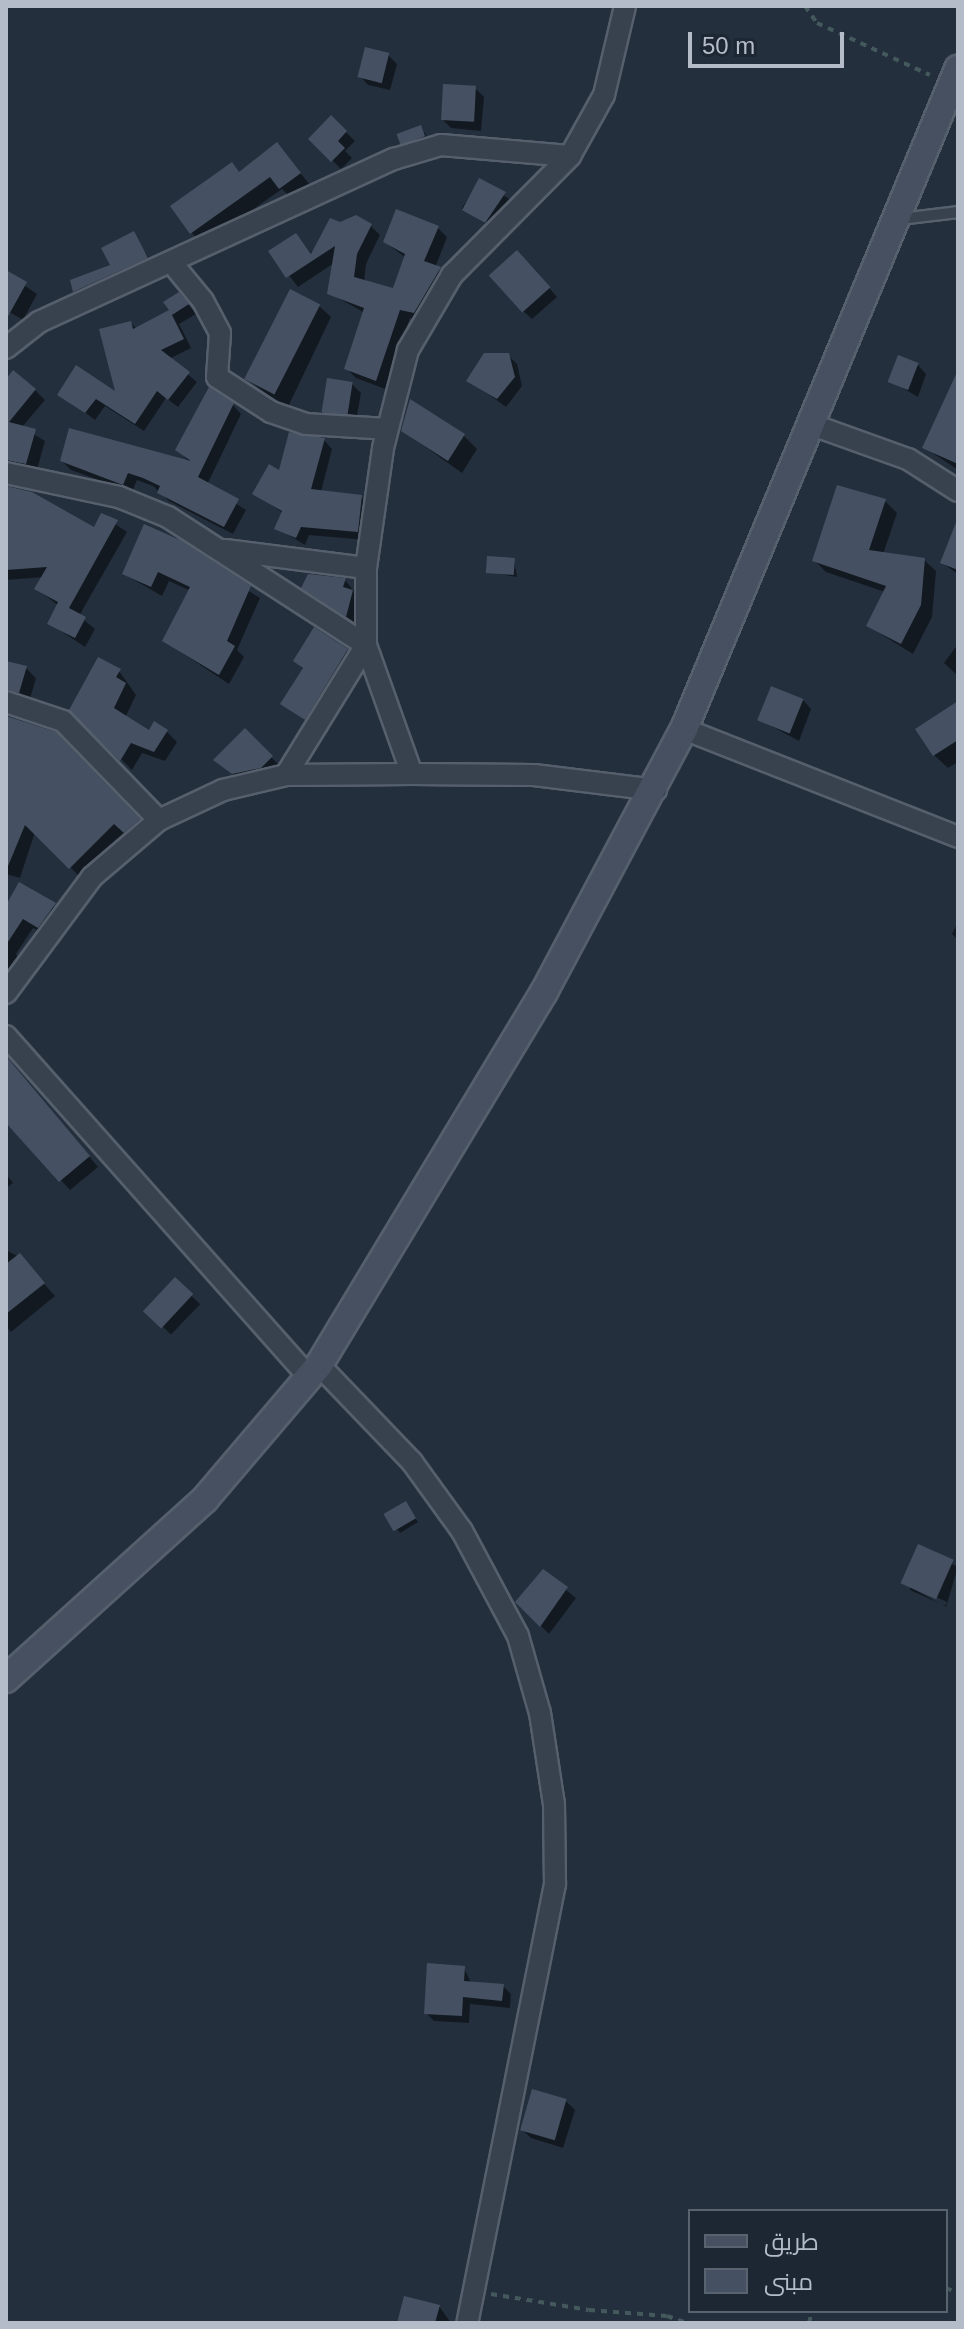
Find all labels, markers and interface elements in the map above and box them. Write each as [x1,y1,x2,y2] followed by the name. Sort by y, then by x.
[692,16,848,66] scale bar
[702,32,755,59] text: 50 m
[688,2209,948,2313] legend
[764,2228,819,2255] text: طريق
[764,2268,813,2295] text: مبنى

